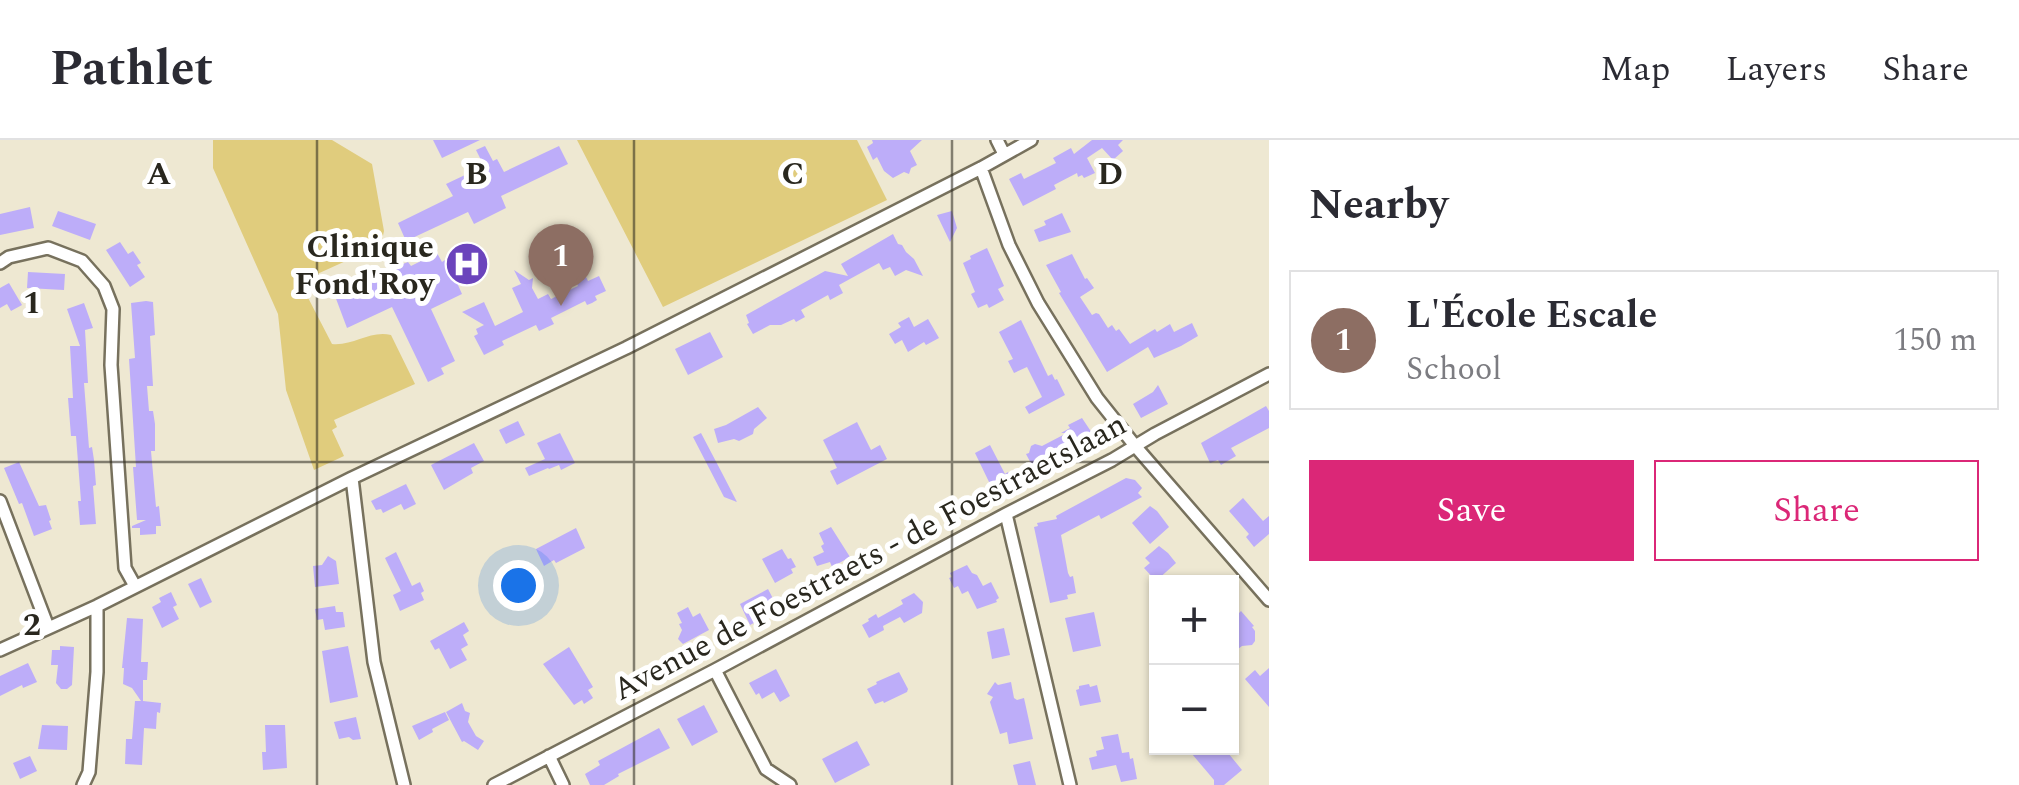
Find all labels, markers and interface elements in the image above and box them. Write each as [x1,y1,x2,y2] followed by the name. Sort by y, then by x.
[50,33,213,106] text: Pathlet
[1600,43,1670,96] text: Map
[1725,43,1827,96] text: Layers
[1882,43,1969,96] text: Share
[147,150,172,199] text: A
[465,150,487,199] text: B
[782,150,804,199] text: C
[1097,150,1123,199] text: D
[1309,174,1448,237] text: Nearby
[294,223,436,309] place label: Clinique Fond'Roy
[528,224,594,306] pin: 1
[444,241,490,287] hospital icon: Clinique Fond'Roy
[23,279,41,328] text: 1
[1406,287,1657,345] text: L'École Escale
[1335,316,1352,365] text: 1
[1893,316,1977,365] text: 150 m
[1406,345,1502,394] text: School
[604,401,1135,714] street label: Avenue de Foestraets - de Foestraetslaan
[1309,460,1634,561] button: Save
[1654,460,1979,561] button: Share
[493,560,544,611] your location
[1149,575,1239,755] map controls
[1149,575,1239,665] button: +
[23,601,41,650] text: 2
[1149,665,1239,755] button: −

